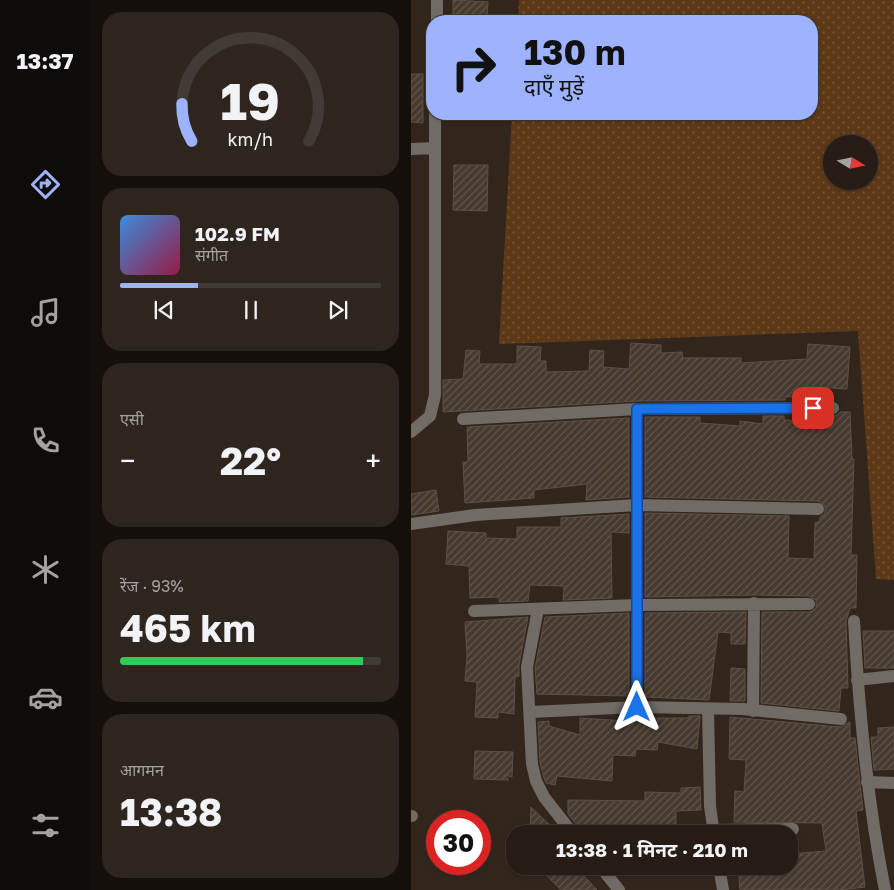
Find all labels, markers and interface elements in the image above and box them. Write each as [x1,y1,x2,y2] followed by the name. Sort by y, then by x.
[524,31,626,73] text: 130 m
[441,35,506,100] icon: right
[16,47,74,74] text: 13:37
[221,69,280,131] text: 19
[524,73,584,100] text: दाएँ मुड़ें
[228,128,273,150] text: km/h
[823,135,879,190] north arrow
[823,135,878,190] map controls
[28,167,63,202] icon: directions
[195,222,280,245] text: 102.9 FM
[195,245,228,265] text: संगीत
[28,295,63,330] icon: music
[150,296,178,324] icon: previous
[237,296,265,324] icon: pause
[324,296,352,324] icon: next
[792,387,834,429] pin
[799,394,827,422] icon: arrive
[120,409,144,429] text: एसी
[28,423,63,458] icon: phone
[220,438,281,483] text: 22°
[120,444,135,477] text: −
[366,444,381,477] text: +
[28,552,63,587] icon: climate
[120,576,184,596] text: रेंज · 93%
[120,605,256,650] text: 465 km
[28,680,63,715] icon: car
[610,680,662,732] position arrow
[120,760,164,780] text: आगमन
[120,789,222,834] text: 13:38
[28,808,63,843] icon: filters
[426,810,491,875] speed limit sign: 30
[556,838,748,861] text: 13:38 · 1 मिनट · 210 m

